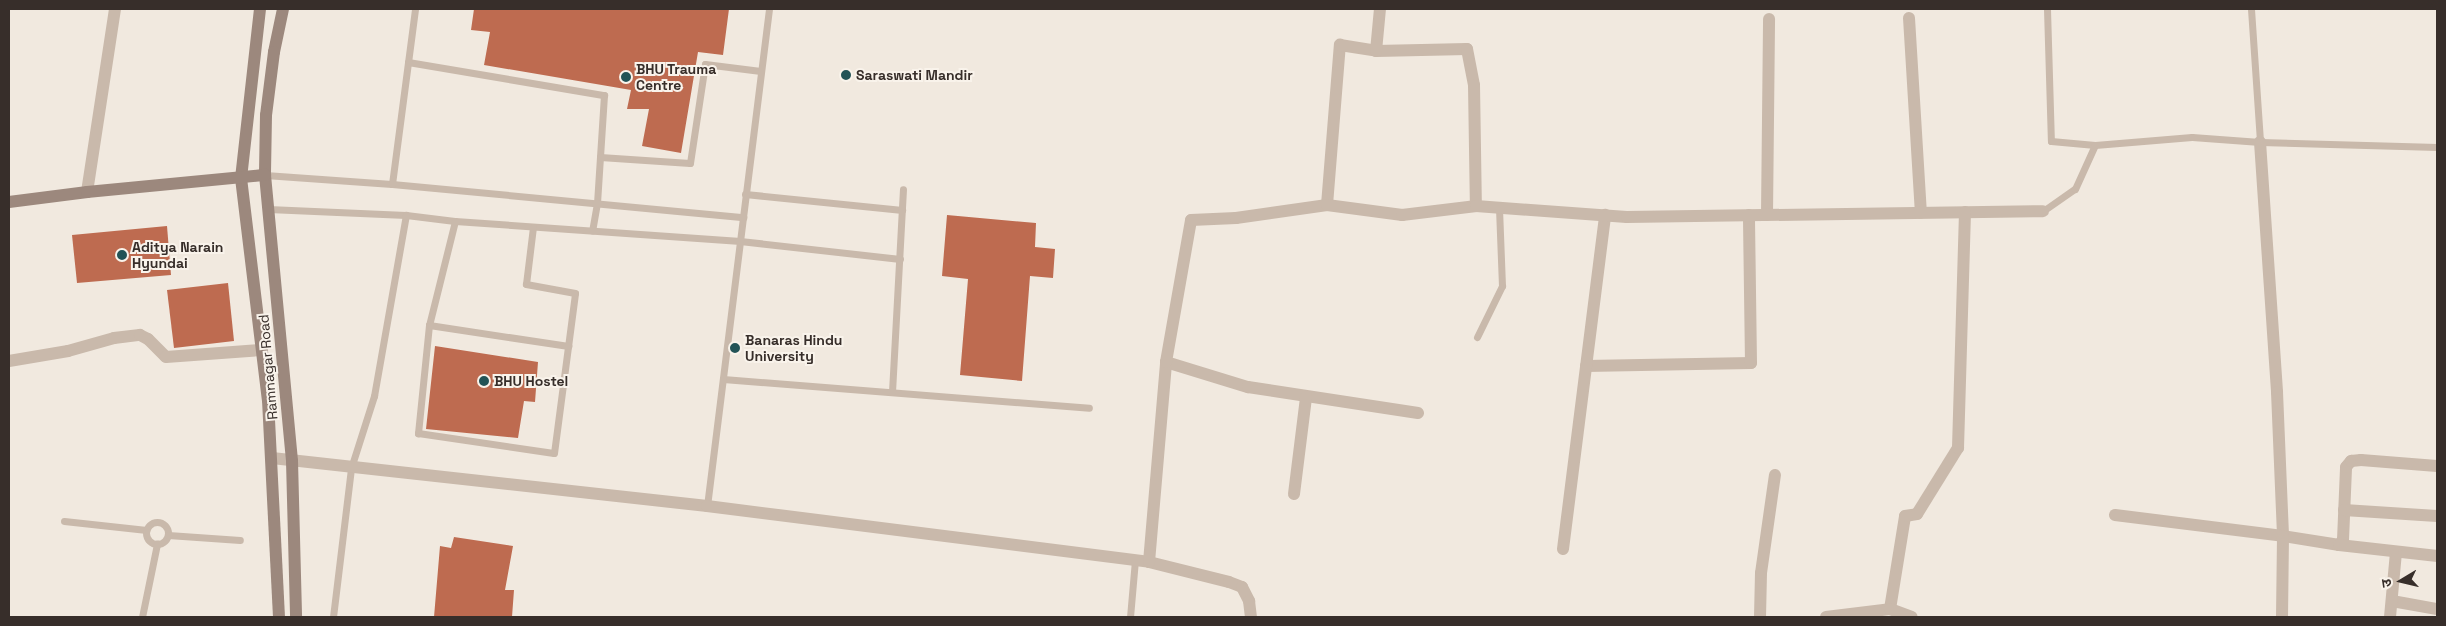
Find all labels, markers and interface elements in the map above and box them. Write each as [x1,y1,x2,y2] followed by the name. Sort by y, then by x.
[636,61,717,94] place label: BHU Trauma Centre
[856,67,973,83] place label: Saraswati Mandir
[840,69,852,81] marker: Saraswati Mandir
[620,71,632,83] marker: BHU Trauma Centre
[132,239,223,272] place label: Aditya Narain Hyundai
[116,249,128,261] marker: Aditya Narain Hyundai
[255,314,281,420] street label: Ramnagar Road
[745,332,842,364] place label: Banaras Hindu University
[729,342,741,354] marker: Banaras Hindu University
[494,373,568,389] place label: BHU Hostel
[478,375,490,387] marker: BHU Hostel
[2376,556,2426,606] north arrow
[2377,578,2396,589] text: उ

